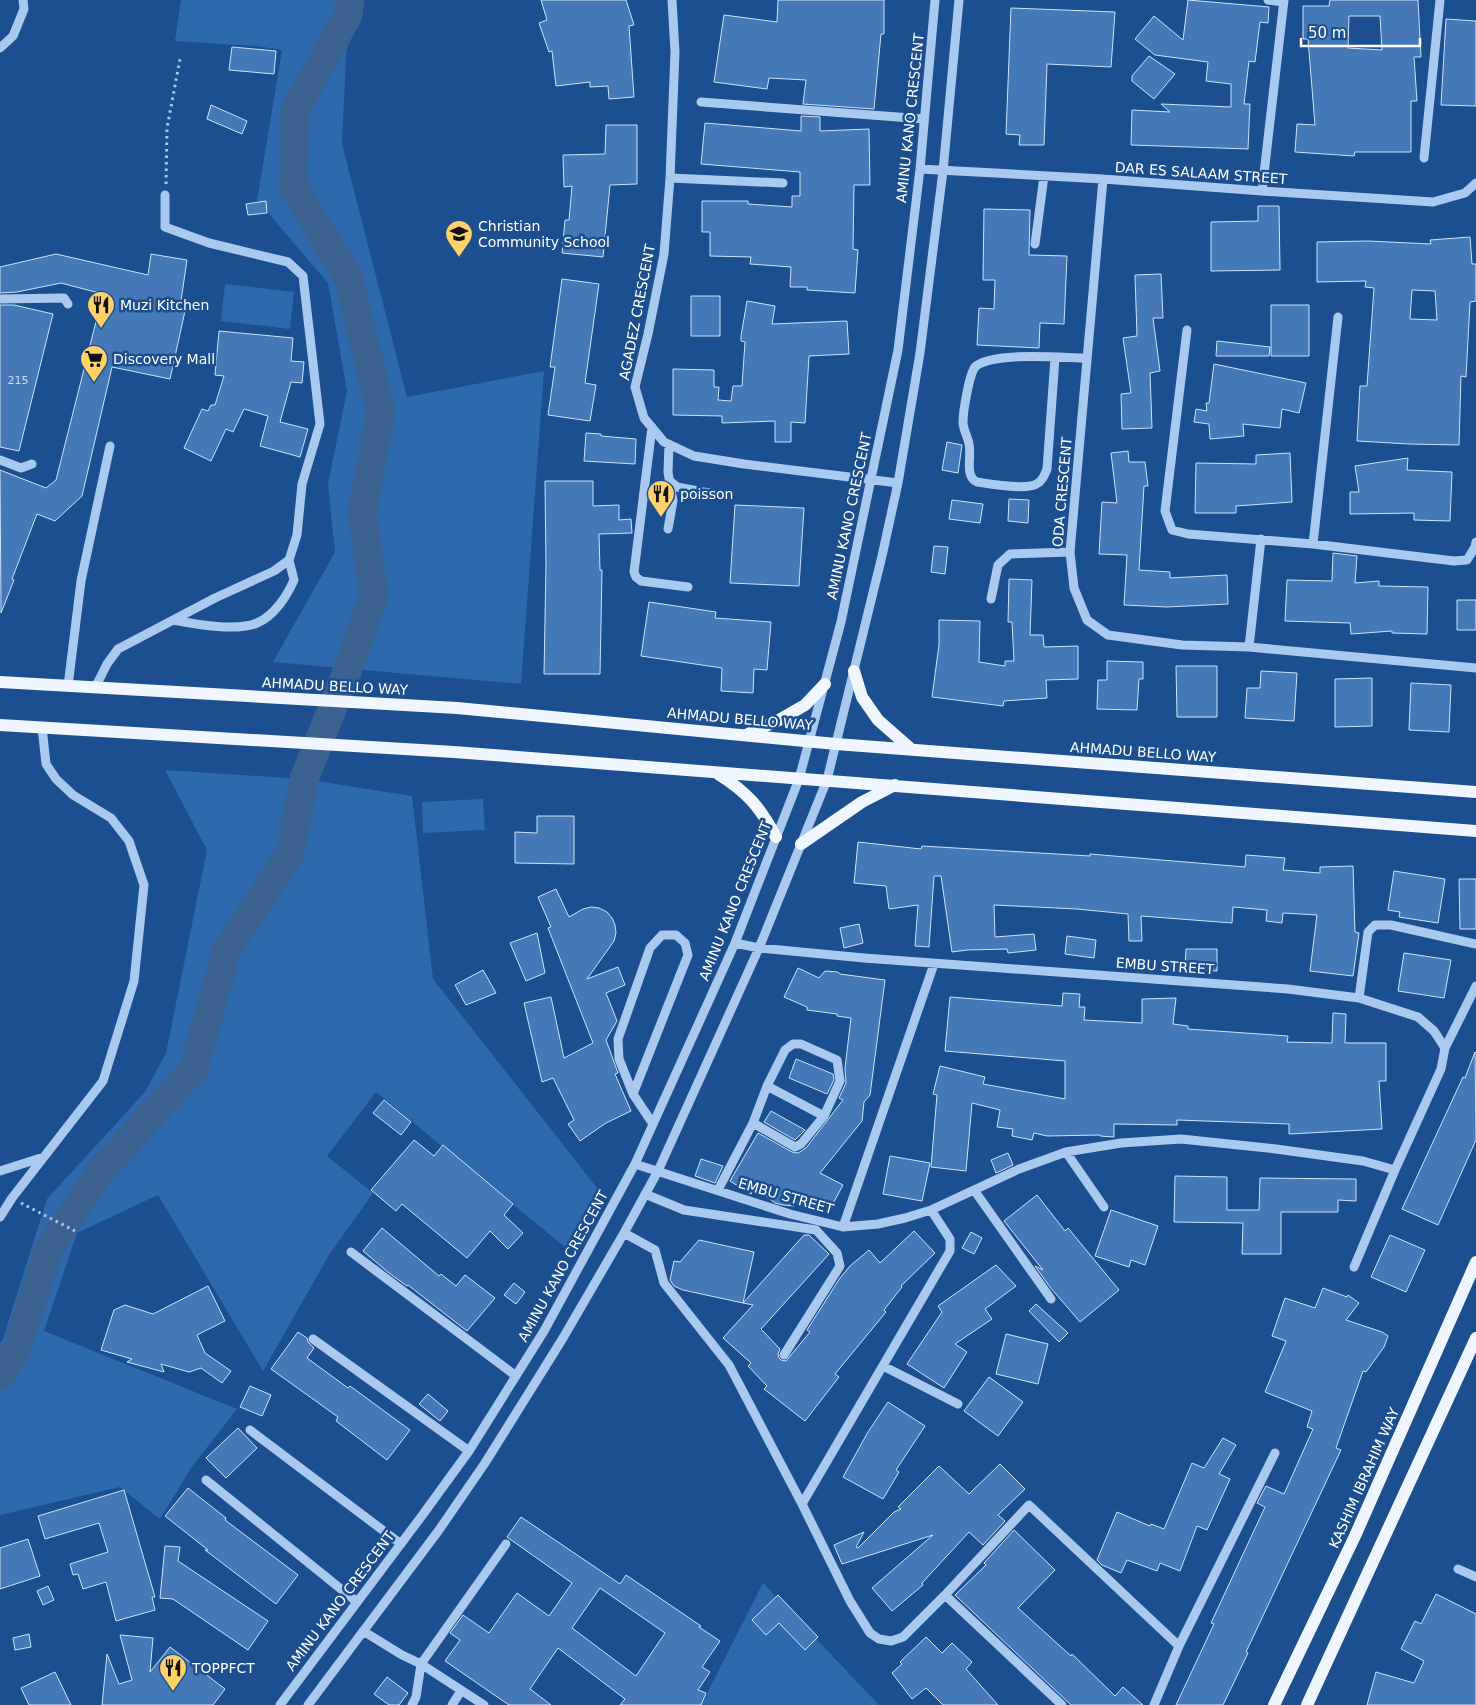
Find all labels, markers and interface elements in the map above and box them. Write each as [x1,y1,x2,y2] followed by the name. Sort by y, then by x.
[1301,15,1420,47] scale bar
[1308,24,1346,42] text: 50 m
[893,32,927,204] street label: AMINU KANO CRESCENT
[1114,159,1288,187] street label: DAR ES SALAAM STREET
[478,218,610,250] place label: Christian Community School
[444,219,474,258] school or university icon: Christian Community School
[616,242,658,381] street label: AGADEZ CRESCENT
[86,290,116,329] restaurant icon: Muzi Kitchen
[120,297,209,313] place label: Muzi Kitchen
[79,344,109,383] supermarket icon: Discovery Mall
[113,351,215,367] place label: Discovery Mall
[8,374,29,387] house number: 215
[823,431,875,601] street label: AMINU KANO CRESCENT
[1049,436,1075,548] street label: ODA CRESCENT
[646,479,676,518] restaurant icon: poisson
[680,486,733,502] place label: poisson
[261,674,409,698] street label: AHMADU BELLO WAY
[666,705,814,733] street label: AHMADU BELLO WAY
[1069,739,1217,765] street label: AHMADU BELLO WAY
[696,819,774,983] street label: AMINU KANO CRESCENT
[1115,955,1215,977] street label: EMBU STREET
[736,1175,836,1217] street label: EMBU STREET
[515,1187,611,1344] street label: AMINU KANO CRESCENT
[1326,1405,1402,1551] street label: KASHIM IBRAHIM WAY
[282,1528,398,1674] street label: AMINU KANO CRESCENT
[158,1653,188,1692] restaurant icon: TOPPFCT
[191,1660,255,1676] place label: TOPPFCT

